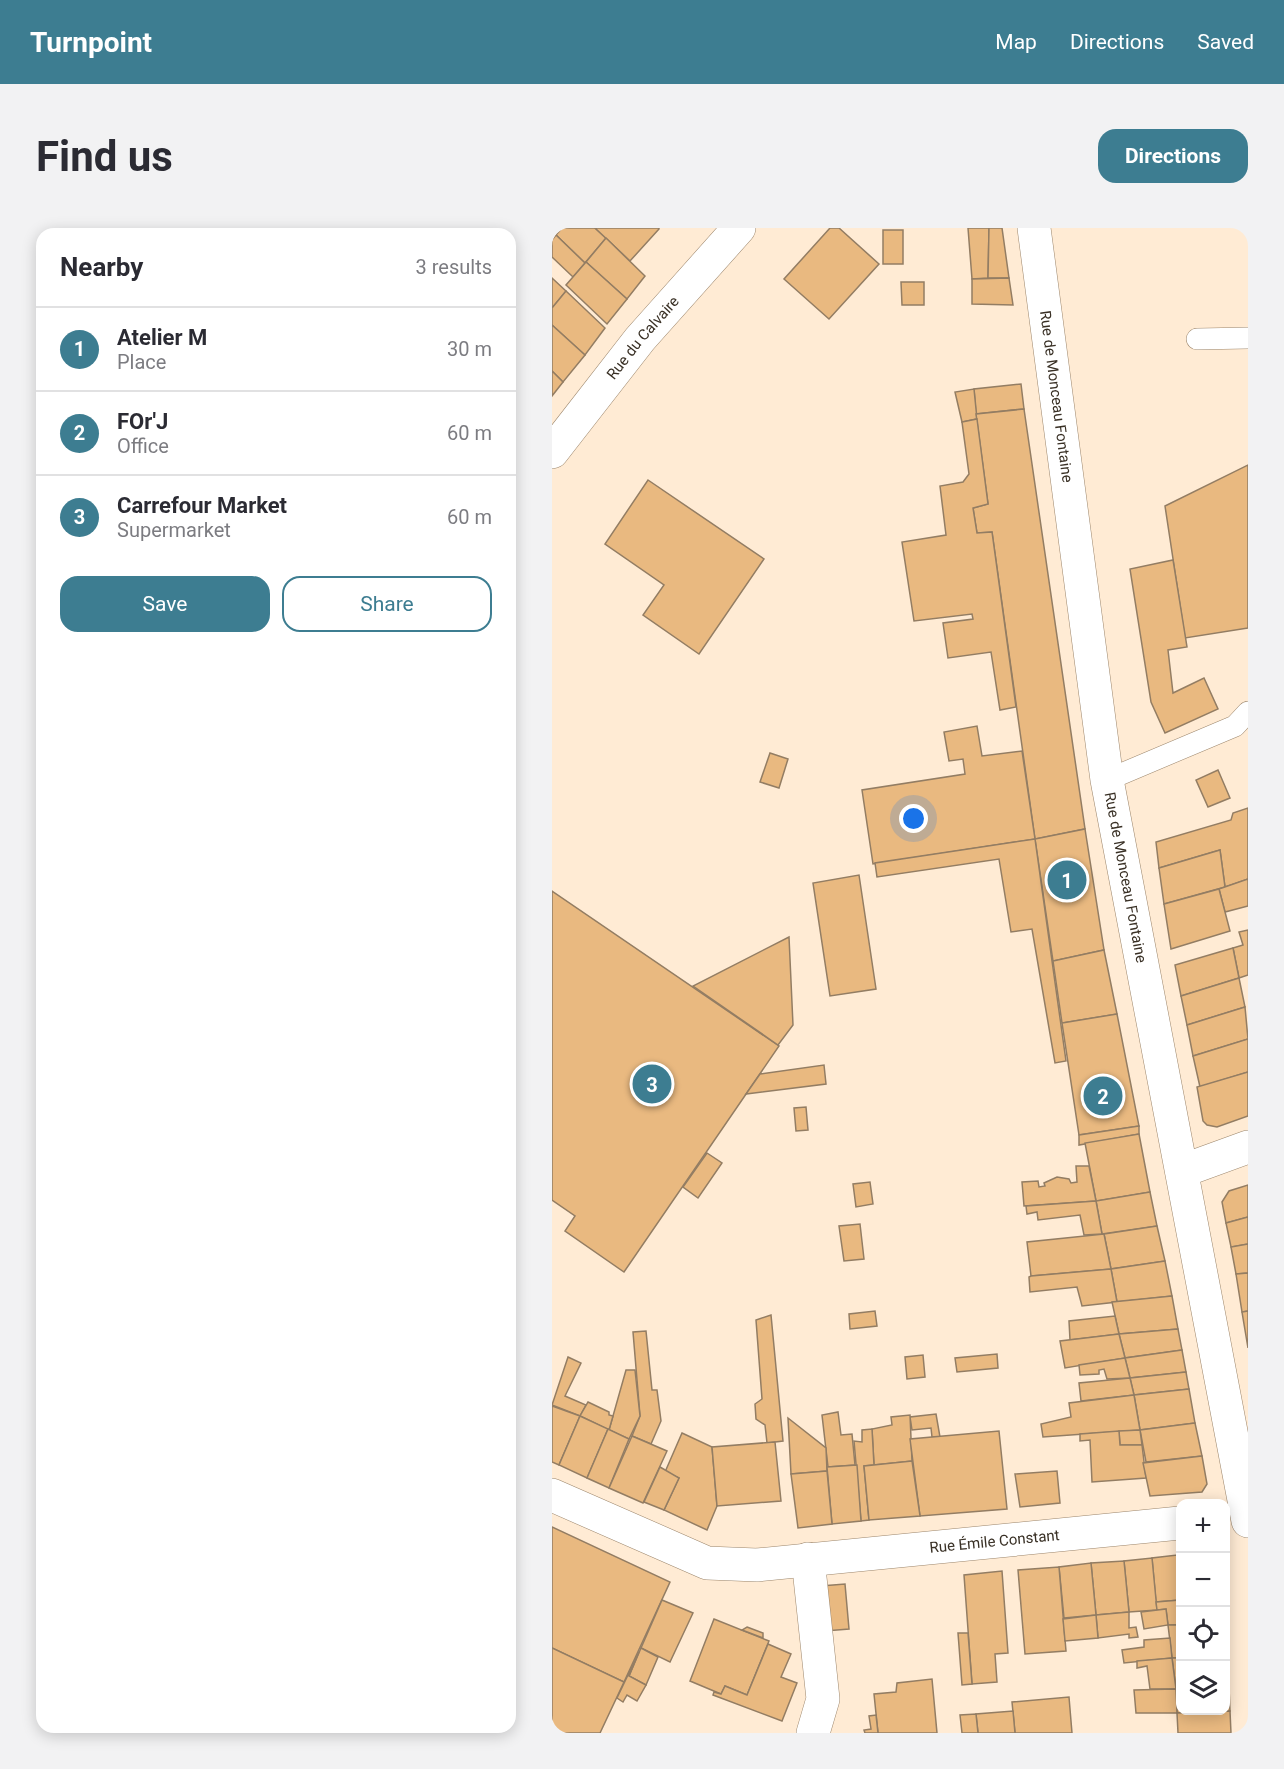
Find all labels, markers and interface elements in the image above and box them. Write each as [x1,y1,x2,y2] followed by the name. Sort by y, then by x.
[30,26,152,59] text: Turnpoint
[995,30,1037,54] text: Map
[1070,30,1164,54] text: Directions
[1197,30,1254,54] text: Saved
[1098,129,1248,183] button: Directions
[36,132,173,181] text: Find us
[60,252,143,282] text: Nearby
[416,255,492,279] text: 3 results
[603,292,683,383] street label: Rue du Calvaire
[1036,309,1077,484] street label: Rue de Monceau Fontaine
[117,325,207,350] text: Atelier M
[74,337,85,361] text: 1
[447,337,492,361] text: 30 m
[117,350,166,374] text: Place
[117,409,168,434] text: FOr'J
[74,421,85,445] text: 2
[447,421,492,445] text: 60 m
[117,434,169,458] text: Office
[117,493,287,518] text: Carrefour Market
[74,505,85,529] text: 3
[447,505,492,529] text: 60 m
[117,518,231,542] text: Supermarket
[60,576,270,632] button: Save
[282,576,492,632] button: Share
[1100,791,1151,964] street label: Rue de Monceau Fontaine
[899,804,928,833] your location
[1048,858,1086,902] pin: 1
[632,1062,672,1106] pin: 3
[1084,1074,1122,1118] pin: 2
[1176,1499,1230,1715] map controls
[1176,1499,1230,1553] button: +
[929,1526,1060,1557] street label: Rue Émile Constant
[1176,1553,1230,1607] button: −
[1176,1607,1230,1661] button: locate
[1176,1661,1230,1715] button: layers

